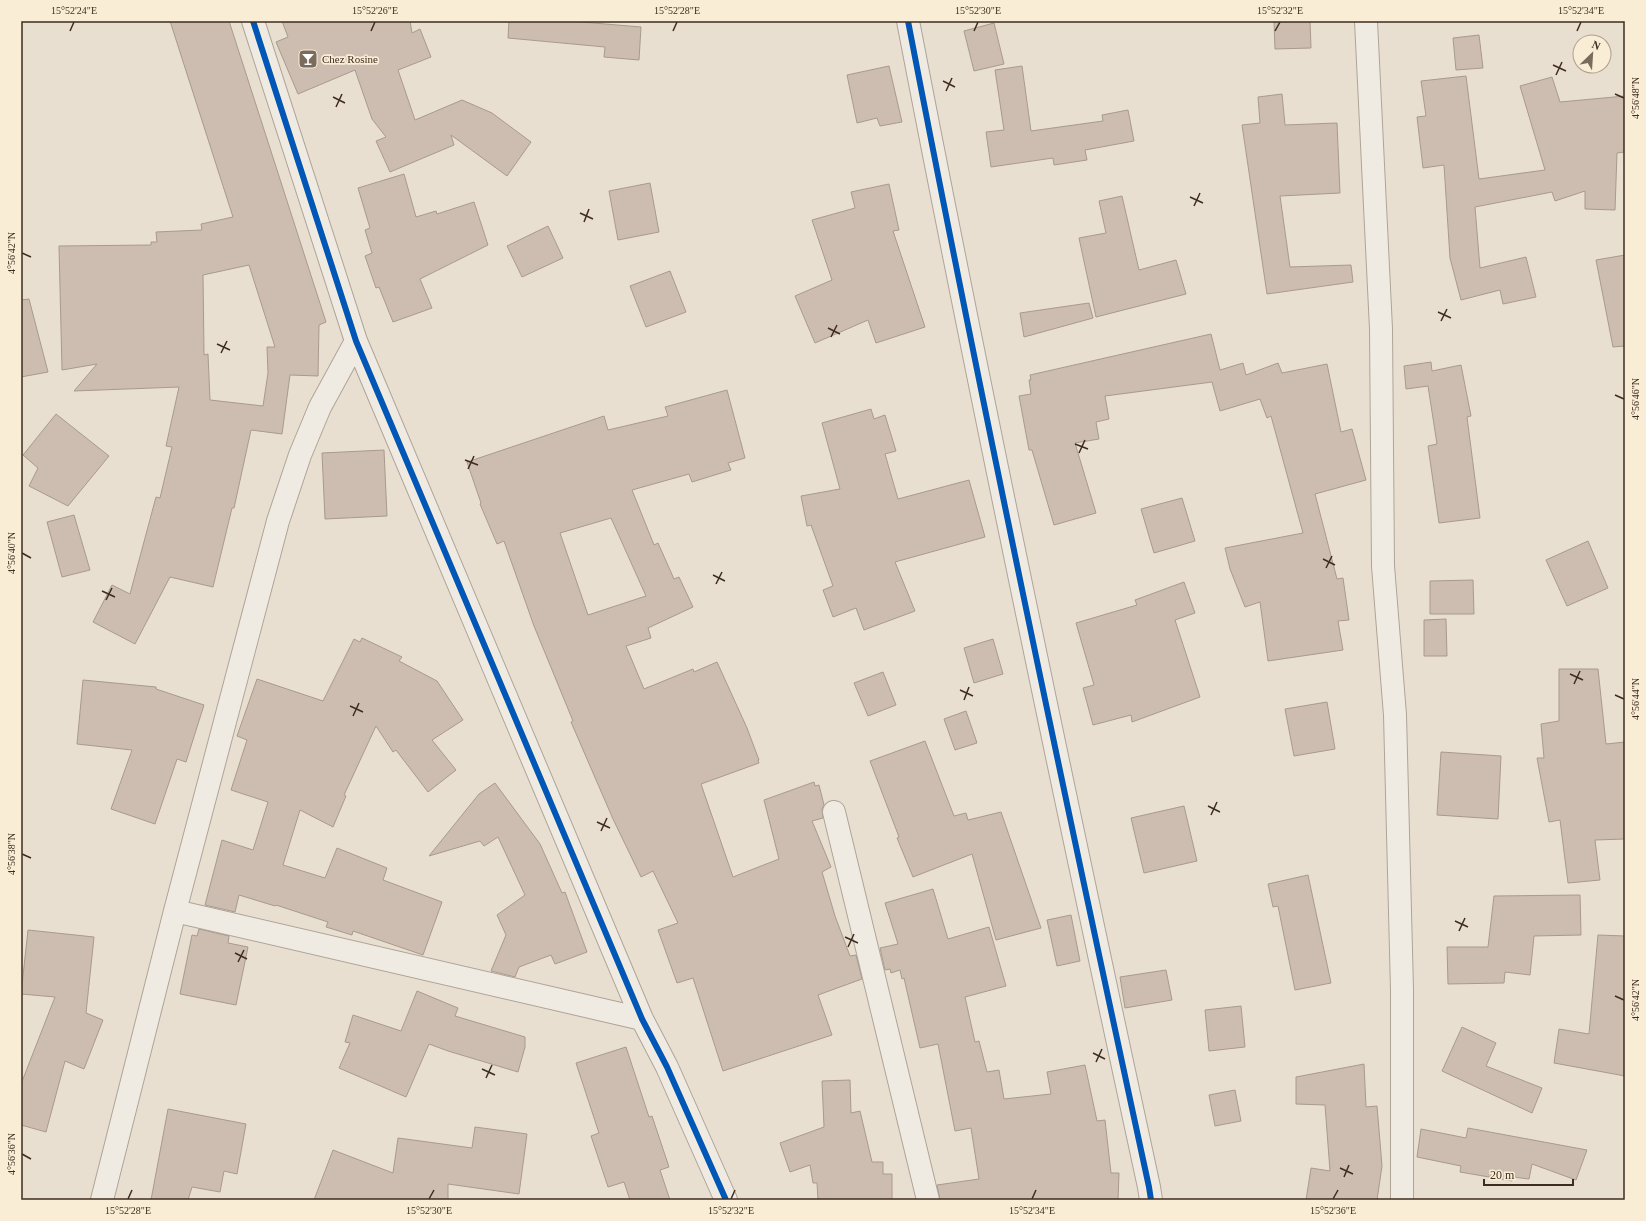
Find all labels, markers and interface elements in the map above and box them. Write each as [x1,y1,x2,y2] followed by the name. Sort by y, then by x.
[51,5,97,16] text: 15°52'24"E
[352,5,398,16] text: 15°52'26"E
[654,5,700,16] text: 15°52'28"E
[955,5,1001,16] text: 15°52'30"E
[1257,5,1303,16] text: 15°52'32"E
[1558,5,1604,16] text: 15°52'34"E
[1572,34,1612,74] north arrow
[1590,38,1602,52] text: N
[297,48,319,70] bar icon: Chez Rosine
[322,53,378,65] place label: Chez Rosine
[1630,77,1641,119] text: 4°56'48"N
[6,232,17,274] text: 4°56'42"N
[1630,378,1641,420] text: 4°56'46"N
[6,532,17,574] text: 4°56'40"N
[1630,678,1641,720] text: 4°56'44"N
[6,833,17,875] text: 4°56'38"N
[1630,979,1641,1021] text: 4°56'42"N
[6,1133,17,1175] text: 4°56'36"N
[1484,1161,1573,1187] scale bar
[1490,1168,1515,1182] text: 20 m
[105,1205,151,1216] text: 15°52'28"E
[406,1205,452,1216] text: 15°52'30"E
[708,1205,754,1216] text: 15°52'32"E
[1009,1205,1055,1216] text: 15°52'34"E
[1310,1205,1356,1216] text: 15°52'36"E

